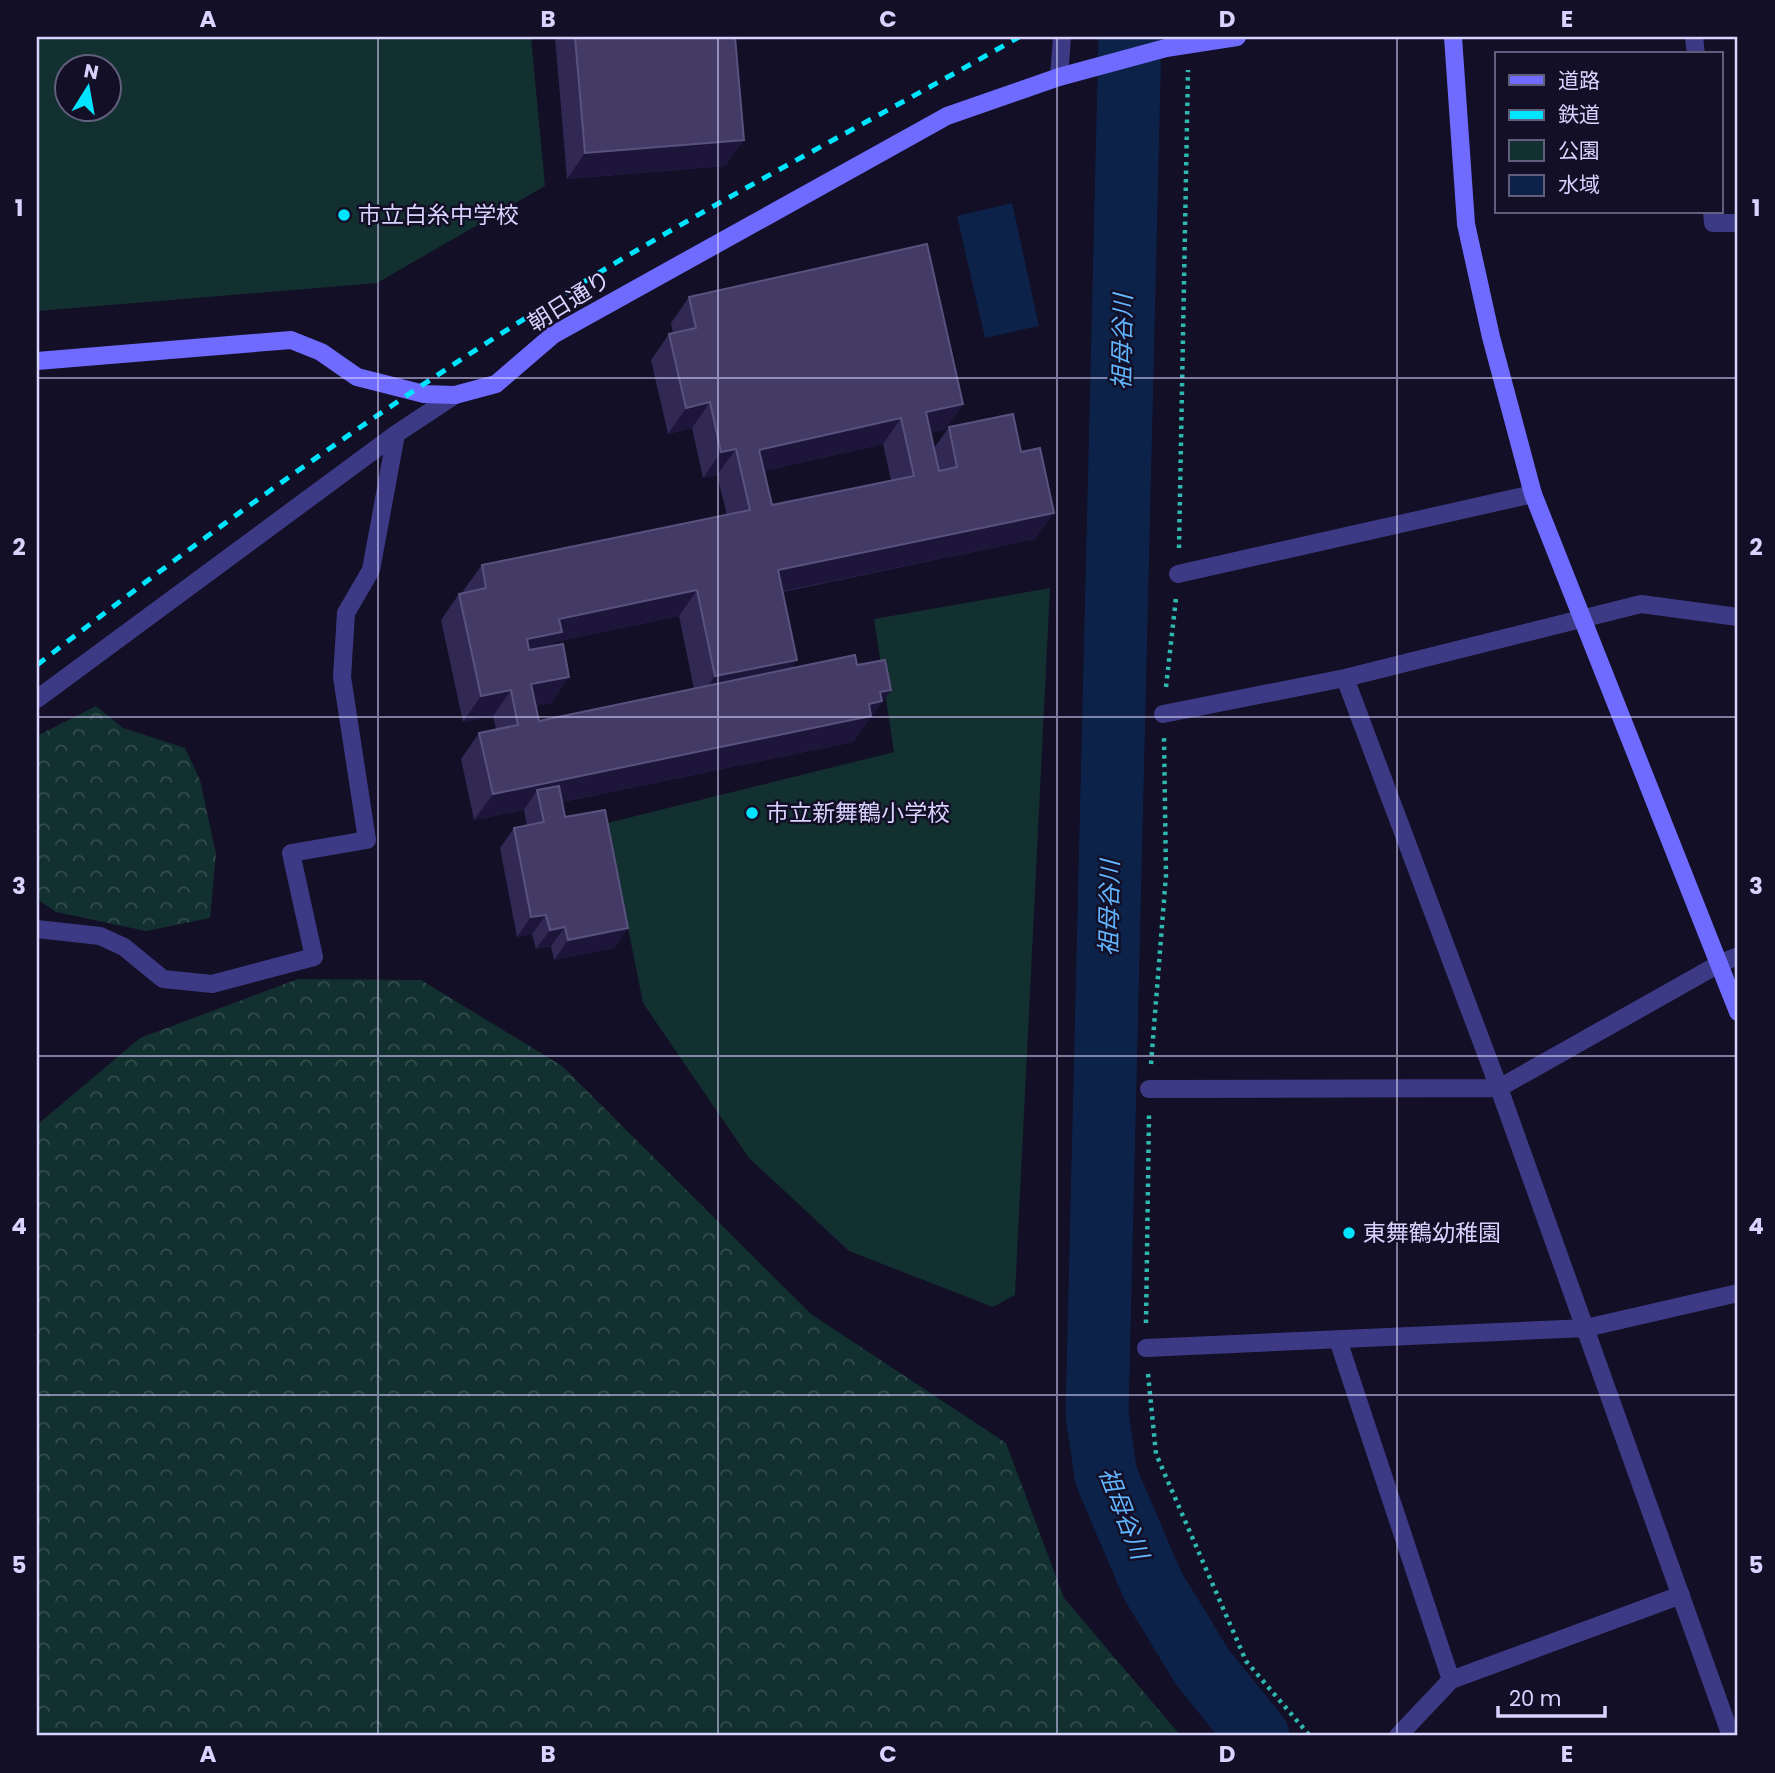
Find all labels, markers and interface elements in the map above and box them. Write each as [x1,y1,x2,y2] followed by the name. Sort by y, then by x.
[200,3,217,35] text: A
[540,3,556,35] text: B
[879,3,897,35] text: C
[1219,3,1235,35] text: D
[1561,3,1573,35] text: E
[52,52,122,122] north arrow
[1495,52,1722,214] legend
[82,57,101,86] text: N
[1558,66,1600,95] text: 道路
[1558,100,1600,129] text: 鉄道
[1558,136,1600,165] text: 公園
[1558,170,1600,199] text: 水域
[15,192,23,224] text: 1
[1752,192,1760,224] text: 1
[358,199,519,231] place label: 市立白糸中学校
[336,207,352,223] marker: 市立白糸中学校
[522,263,616,339] street label: 朝日通り
[1105,291,1139,390] water label: 祖母谷川
[12,531,26,563] text: 2
[1749,531,1763,563] text: 2
[766,797,950,829] place label: 市立新舞鶴小学校
[744,805,760,821] marker: 市立新舞鶴小学校
[1092,857,1126,956] water label: 祖母谷川
[12,870,26,902] text: 3
[1749,870,1763,902] text: 3
[11,1210,27,1242] text: 4
[1748,1210,1764,1242] text: 4
[1363,1217,1501,1249] place label: 東舞鶴幼稚園
[1341,1225,1357,1241] marker: 東舞鶴幼稚園
[1091,1462,1158,1567] water label: 祖母谷川
[12,1549,26,1581] text: 5
[1749,1549,1763,1581] text: 5
[1498,1675,1605,1719] scale bar
[1509,1684,1562,1713] text: 20 m
[200,1738,217,1770] text: A
[540,1738,556,1770] text: B
[879,1738,897,1770] text: C
[1219,1738,1235,1770] text: D
[1561,1738,1573,1770] text: E

